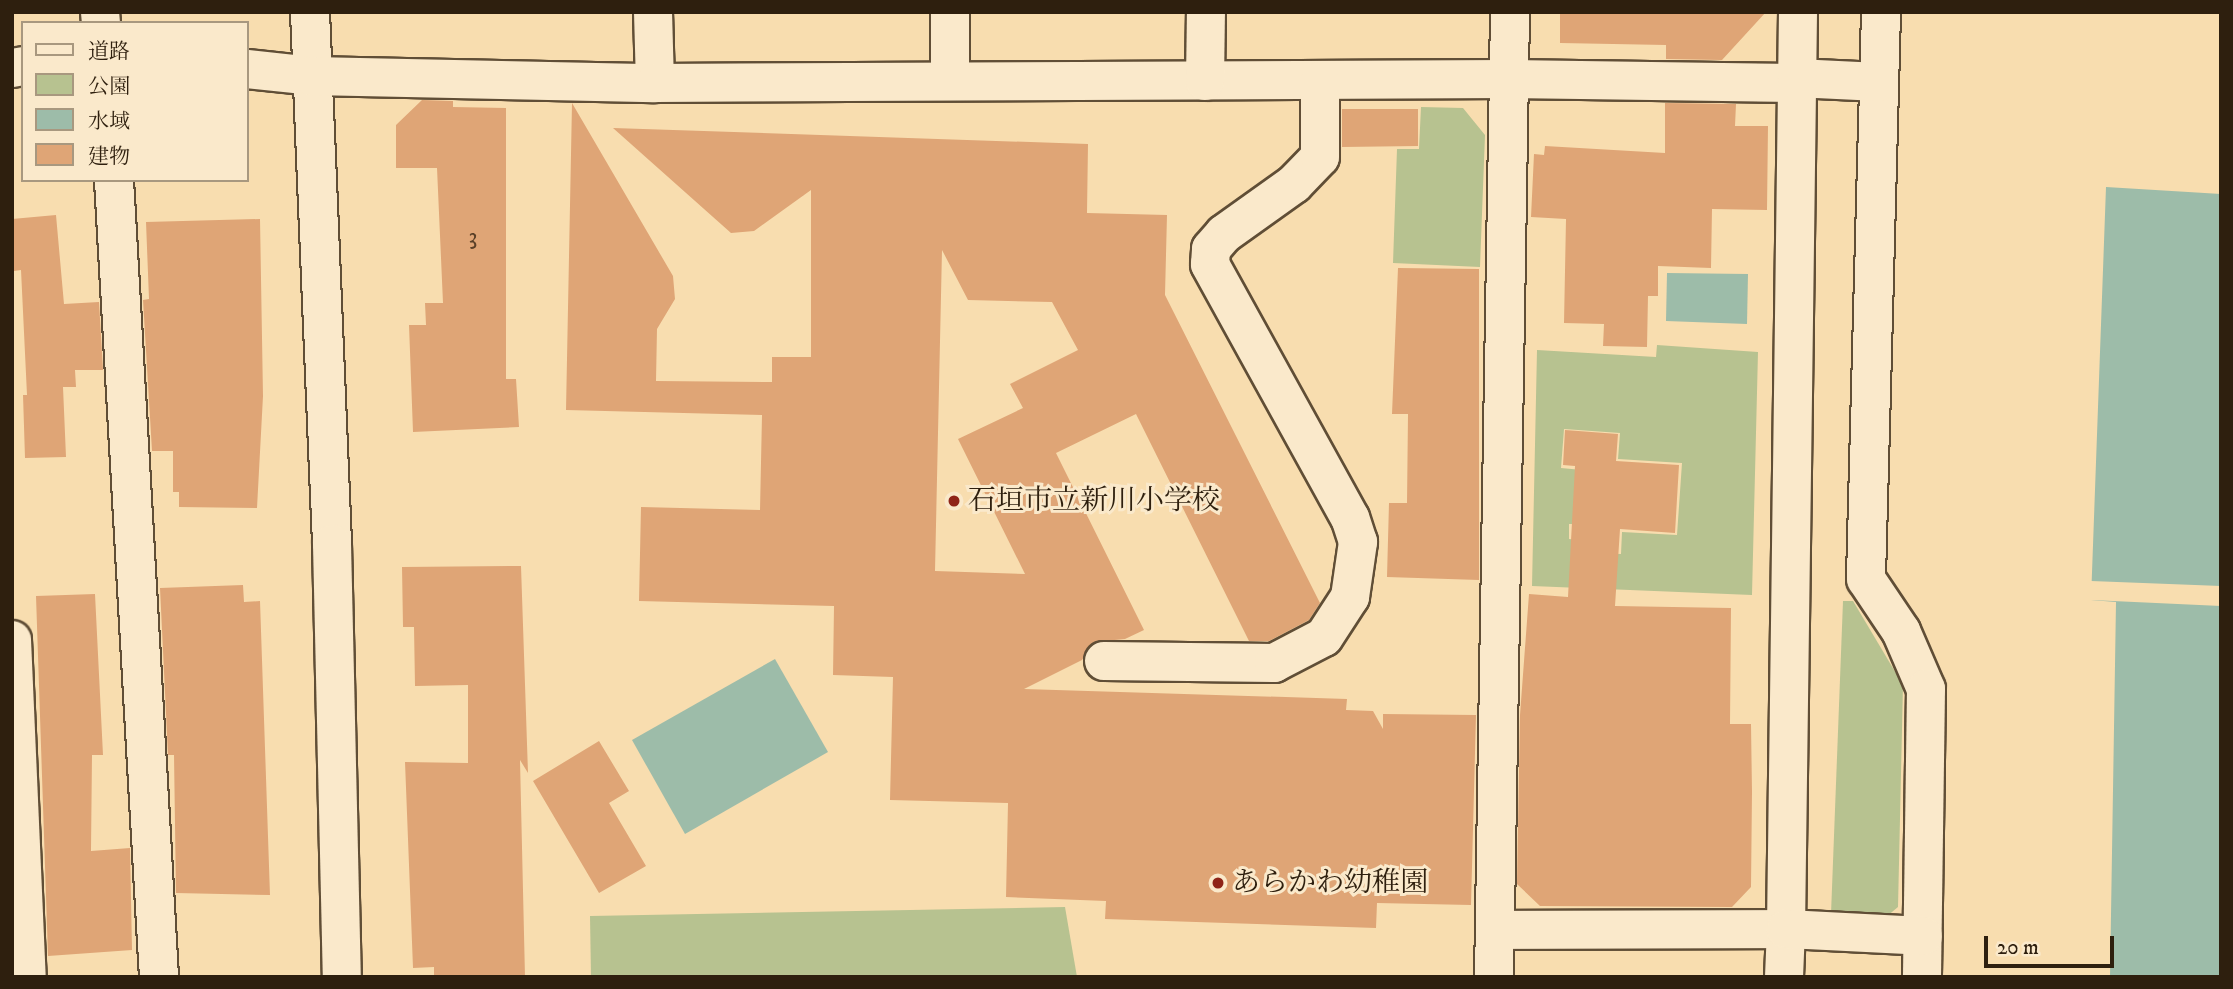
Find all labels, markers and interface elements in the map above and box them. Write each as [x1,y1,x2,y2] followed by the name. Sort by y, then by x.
[21,21,248,182] legend
[88,39,130,65] text: 道路
[88,74,130,100] text: 公園
[88,109,130,135] text: 水域
[88,144,130,170] text: 建物
[469,224,477,252] house number: 3
[968,484,1220,518] place label: 石垣市立新川小学校
[946,493,962,509] marker: 石垣市立新川小学校
[1232,866,1428,900] place label: あらかわ幼稚園
[1210,875,1226,891] marker: あらかわ幼稚園
[1988,922,2118,966] scale bar
[1997,935,2039,961] text: 20 m

